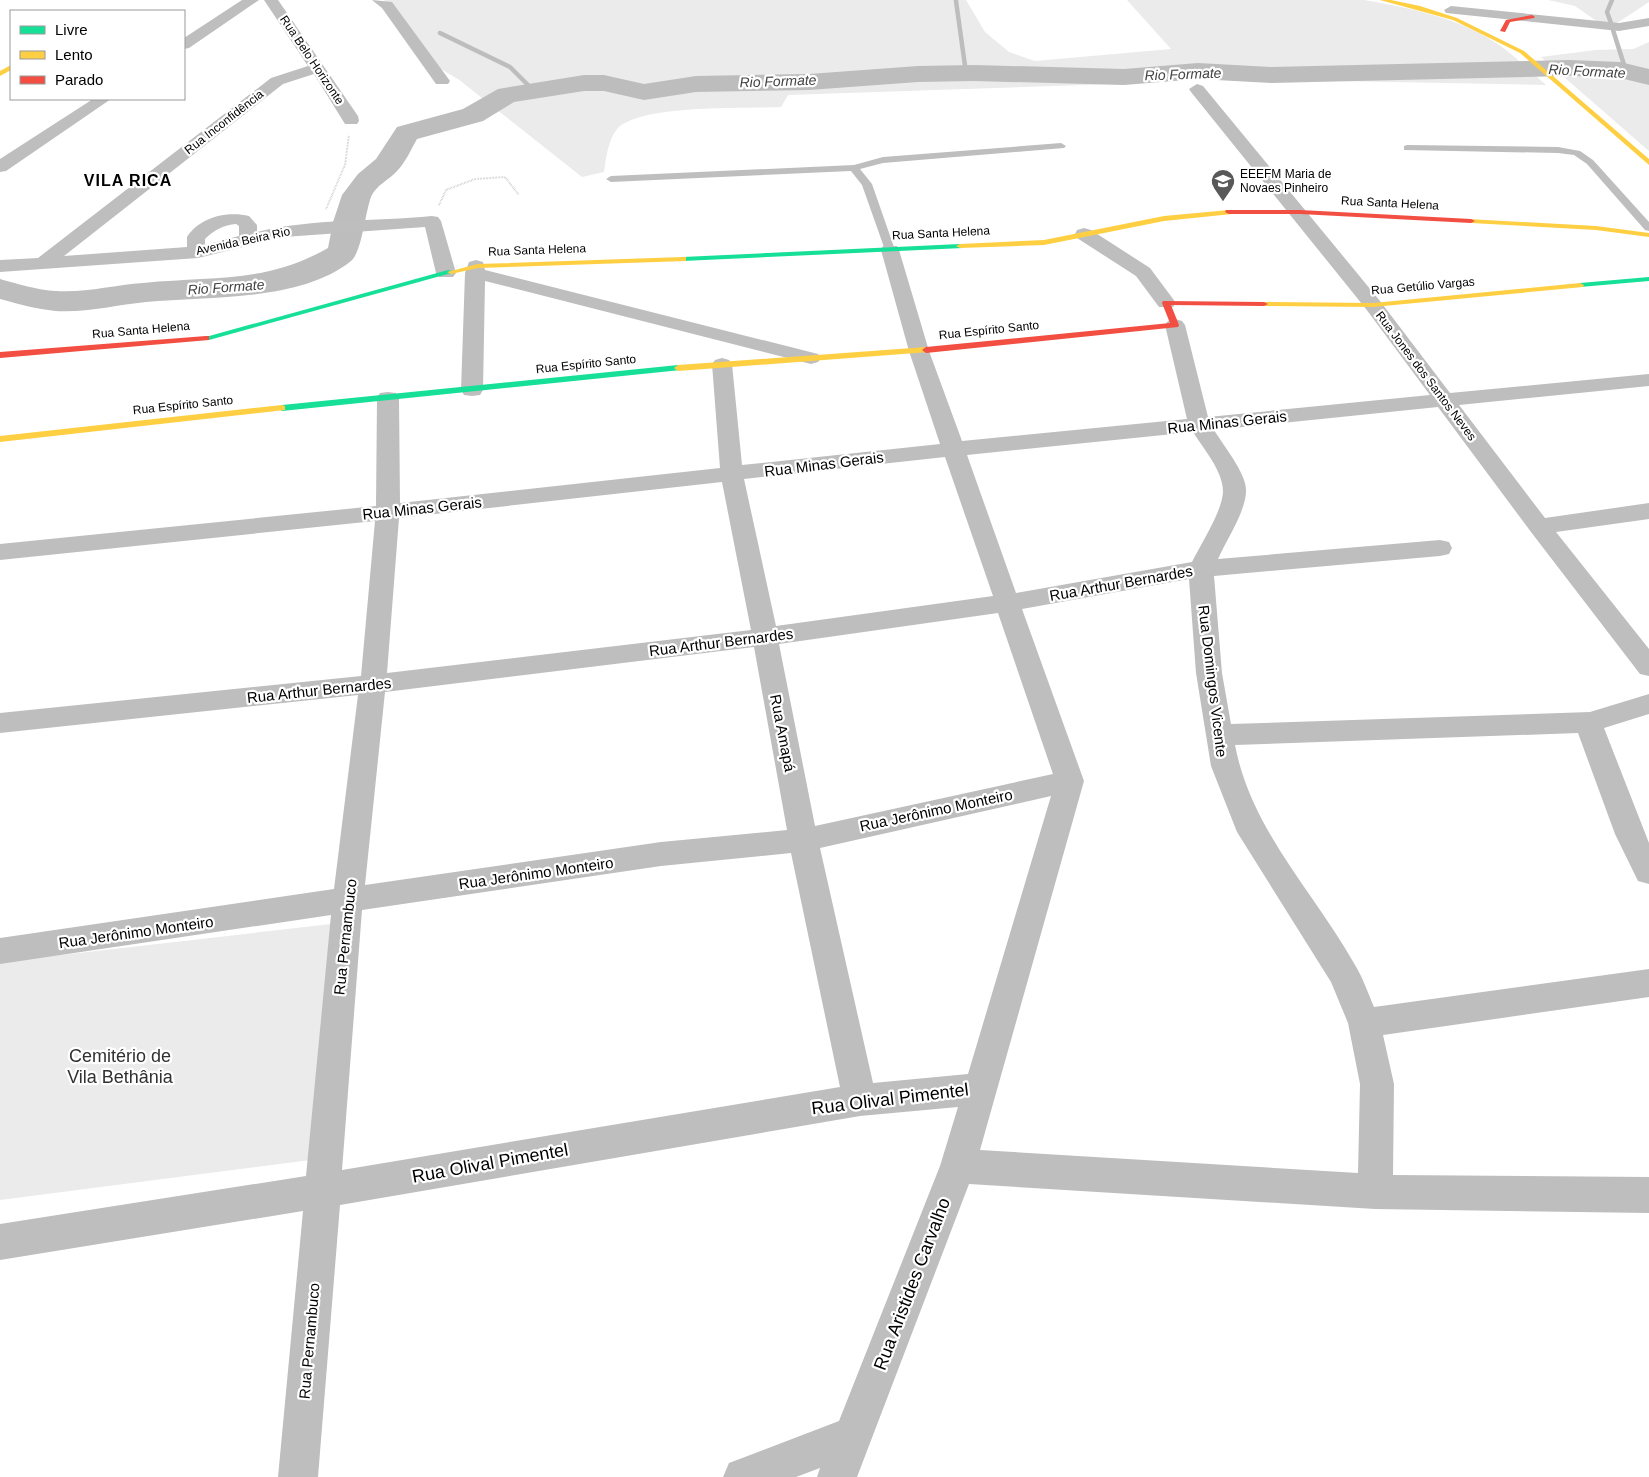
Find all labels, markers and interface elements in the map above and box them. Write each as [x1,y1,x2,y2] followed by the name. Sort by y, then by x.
[10,10,185,100] legend
[277,13,347,107] street label: Rua Belo Horizonte
[55,21,88,38] text: Livre
[55,46,93,63] text: Lento
[1548,61,1626,81] water label: Rio Formate
[1144,65,1222,83] water label: Rio Formate
[55,71,103,88] text: Parado
[739,72,817,90] water label: Rio Formate
[182,87,266,157] street label: Rua Inconfidência
[1240,167,1332,195] place label: EEEFM Maria de Novaes Pinheiro
[1210,168,1236,202] school or university icon: EEEFM Maria de Novaes Pinheiro
[84,172,172,189] district label: VILA RICA
[1341,193,1440,213] street label: Rua Santa Helena
[892,223,991,243] street label: Rua Santa Helena
[195,224,292,258] street label: Avenida Beira Rio
[488,241,587,259] street label: Rua Santa Helena
[1371,275,1475,297] street label: Rua Getúlio Vargas
[187,276,265,298] water label: Rio Formate
[1373,309,1479,443] street label: Rua Jones dos Santos Neves
[938,318,1040,342] street label: Rua Espírito Santo
[92,319,191,341] street label: Rua Santa Helena
[535,352,637,376] street label: Rua Espírito Santo
[132,393,234,417] street label: Rua Espírito Santo
[1166,407,1288,437] street label: Rua Minas Gerais
[763,448,885,480] street label: Rua Minas Gerais
[361,493,483,523] street label: Rua Minas Gerais
[1048,562,1194,604] street label: Rua Arthur Bernardes
[1195,604,1231,758] street label: Rua Domingos Vicente
[648,625,794,659] street label: Rua Arthur Bernardes
[246,674,392,706] street label: Rua Arthur Bernardes
[767,693,799,774] street label: Rua Amapá
[858,785,1014,835] street label: Rua Jerônimo Monteiro
[458,854,614,892] street label: Rua Jerônimo Monteiro
[330,878,360,996] street label: Rua Pernambuco
[58,913,214,951] street label: Rua Jerônimo Monteiro
[67,1046,174,1087] park label: Cemitério de Vila Bethânia
[810,1079,970,1119] street label: Rua Olival Pimentel
[410,1139,570,1187] street label: Rua Olival Pimentel
[870,1195,954,1373] street label: Rua Aristides Carvalho
[295,1282,323,1400] street label: Rua Pernambuco

